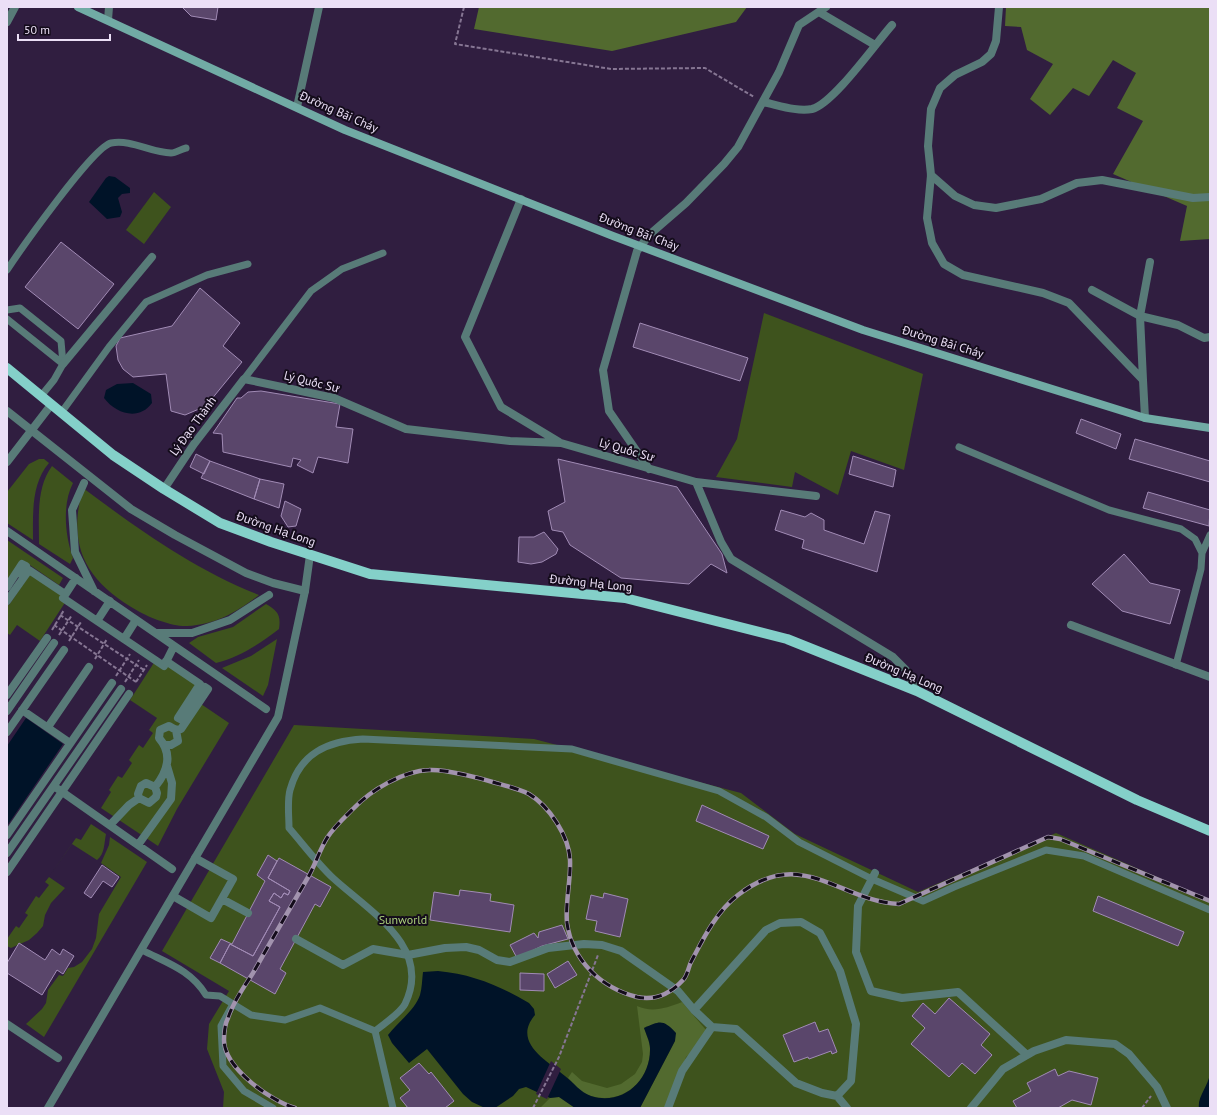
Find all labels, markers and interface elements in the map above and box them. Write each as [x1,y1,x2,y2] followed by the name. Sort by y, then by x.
[18,16,110,42] scale bar
[24,22,50,37] text: 50 m
[297,87,381,136] street label: Đường Bãi Cháy
[596,209,682,254] street label: Đường Bãi Cháy
[900,322,986,361] street label: Đường Bãi Cháy
[283,367,342,396] street label: Lý Quốc Sư
[166,393,219,458] street label: Lý Đạo Thành
[598,434,657,465] street label: Lý Quốc Sư
[234,508,318,549] street label: Đường Hạ Long
[548,571,633,594] street label: Đường Hạ Long
[862,649,945,696] street label: Đường Hạ Long
[379,912,427,927] park label: Sunworld

